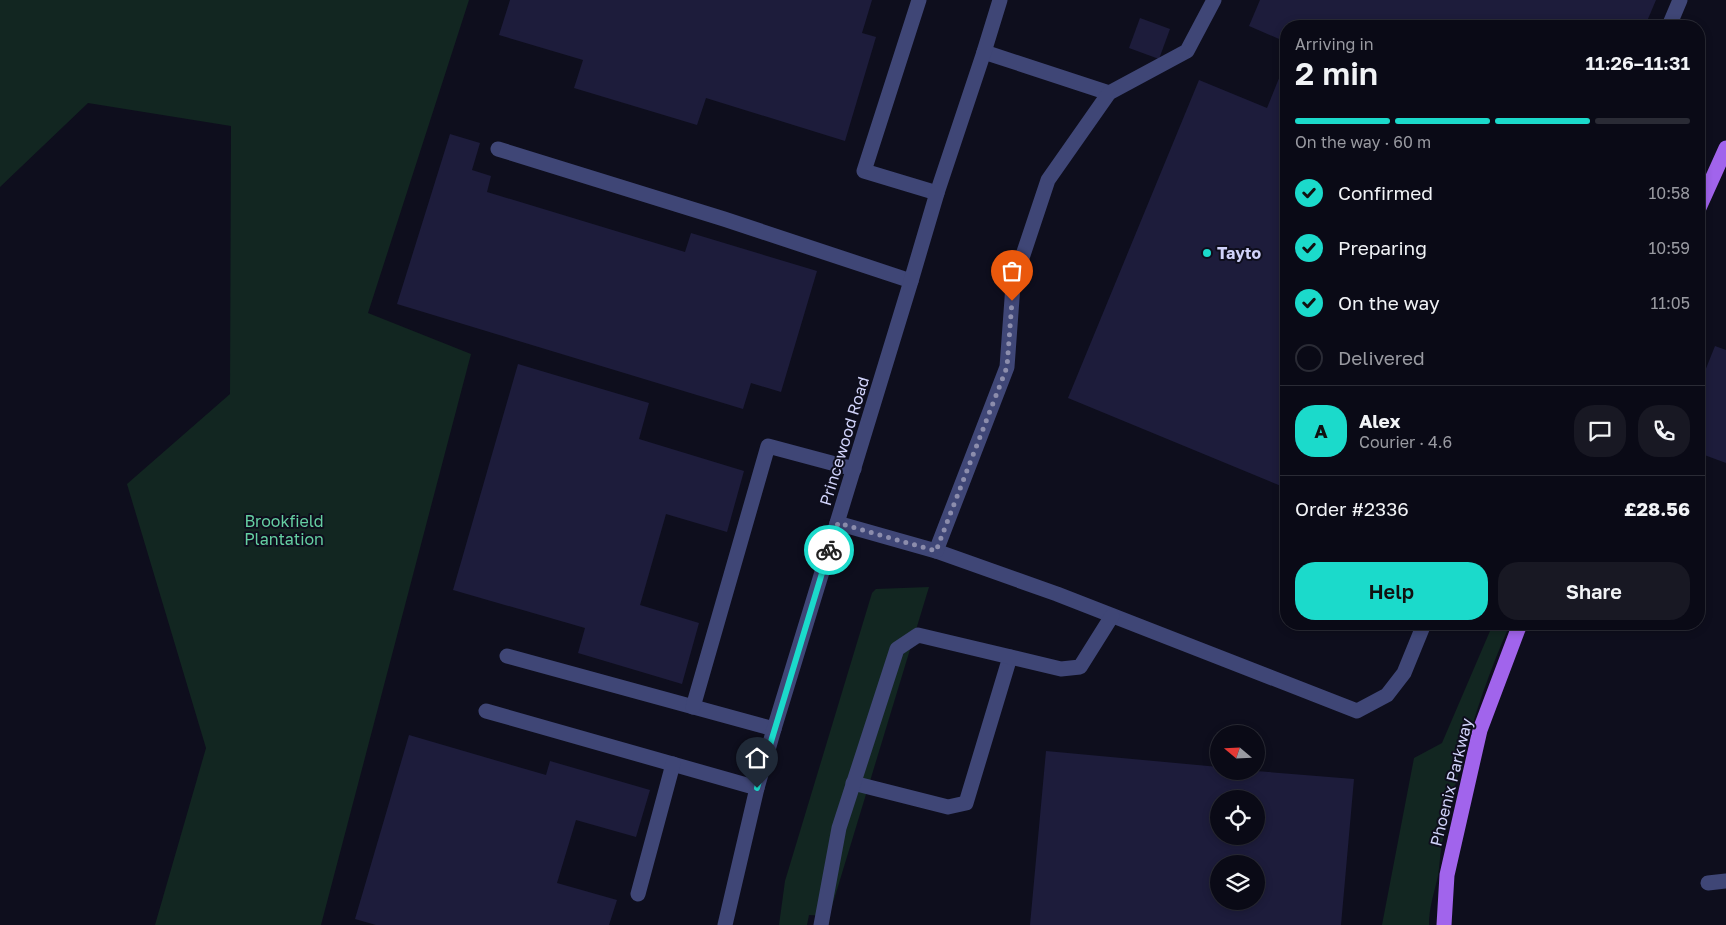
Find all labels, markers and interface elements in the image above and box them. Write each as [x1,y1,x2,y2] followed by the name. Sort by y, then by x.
[1295,34,1374,54] text: Arriving in
[1586,51,1690,74] text: 11:26–11:31
[1295,54,1378,92] text: 2 min
[1295,132,1431,152] text: On the way · 60 m
[1295,179,1323,207] icon: check
[1338,181,1433,204] text: Confirmed
[1648,183,1690,203] text: 10:58
[1295,234,1323,262] icon: check
[1338,236,1427,259] text: Preparing
[1649,238,1690,258] text: 10:59
[1217,243,1261,263] place label: Tayto
[1201,247,1213,259] marker: Tayto
[991,250,1033,301] pin
[998,257,1026,285] icon: bag
[1295,289,1323,317] icon: check
[1338,291,1440,314] text: On the way
[1650,293,1690,313] text: 11:05
[1338,346,1425,369] text: Delivered
[815,374,873,508] street label: Princewood Road
[1574,405,1626,457] button: chat
[1638,405,1690,457] button: phone
[1359,409,1400,432] text: Alex
[1314,419,1328,442] text: A
[1359,432,1452,452] text: Courier · 4.6
[1295,497,1409,520] text: Order #2336
[1624,497,1690,520] text: £28.56
[244,511,324,549] park label: Brookfield Plantation
[804,525,854,575] courier
[815,536,843,564] icon: bike
[1295,562,1488,620] button: Help
[1498,562,1690,620] button: Share
[1425,716,1477,848] street label: Phoenix Parkway
[1210,725,1265,780] north arrow
[1210,725,1265,910] map controls
[736,737,778,788] pin
[743,744,771,772] icon: home
[1210,790,1265,845] button: locate
[1210,855,1265,910] button: layers

